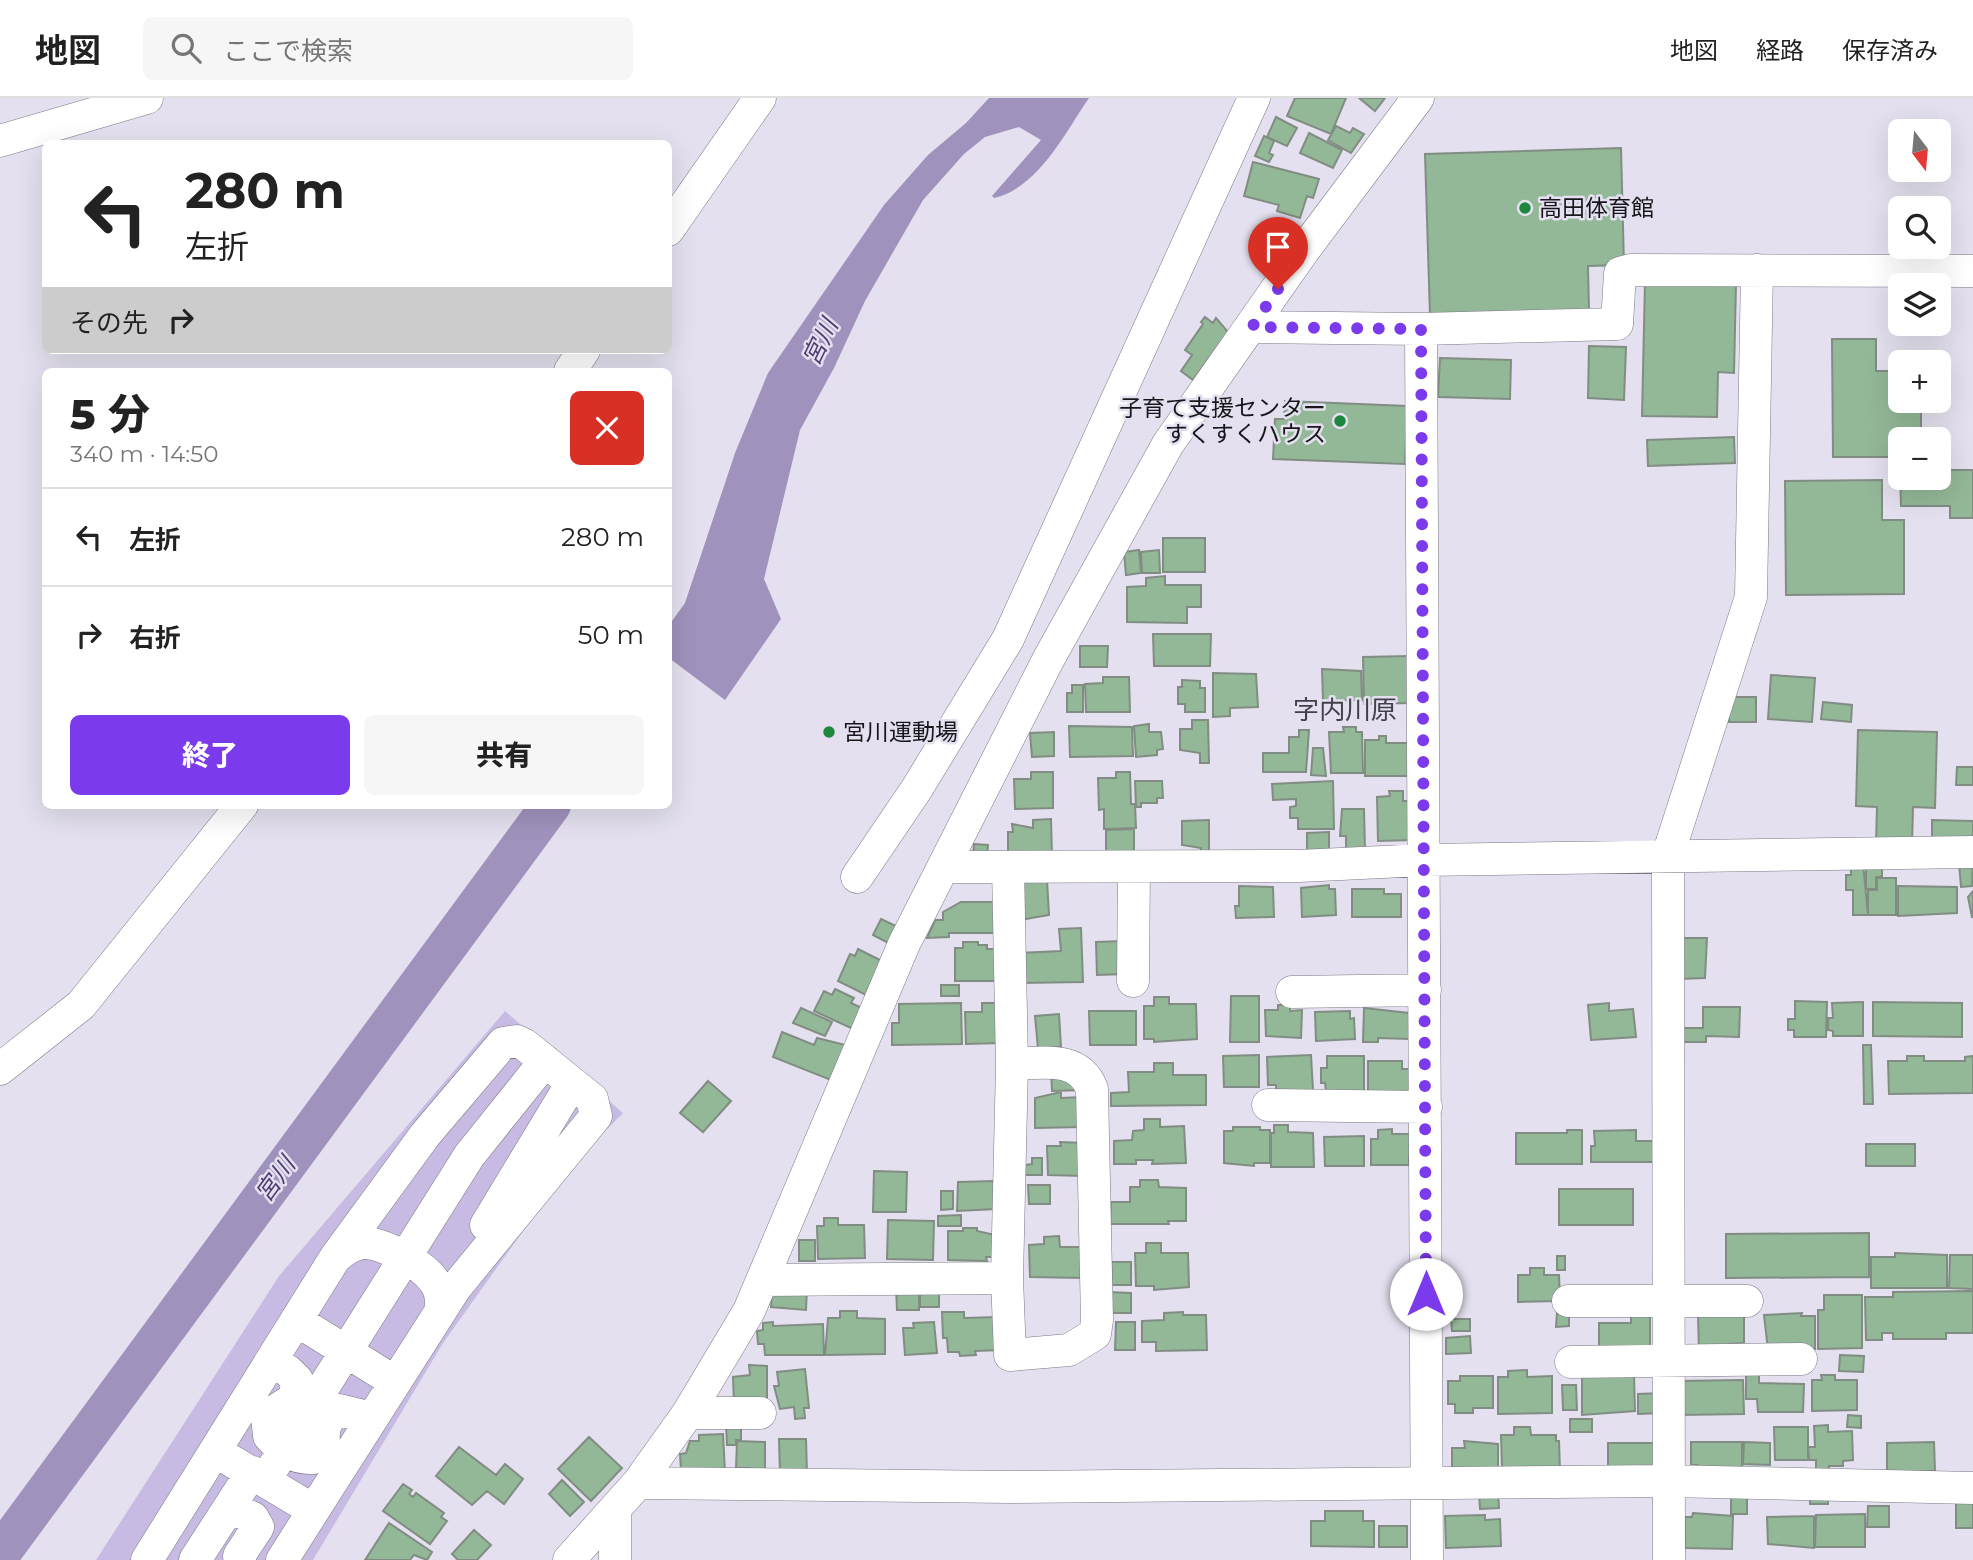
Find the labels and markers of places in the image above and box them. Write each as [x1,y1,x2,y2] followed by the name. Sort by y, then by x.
[1539,194,1654,222] place label: 高田体育館
[1517,200,1533,216] marker: 高田体育館
[1248,217,1308,289] pin
[1119,394,1326,448] place label: 子育て支援センター すくすくハウス
[1332,413,1348,429] marker: 子育て支援センター すくすくハウス
[843,718,958,746] place label: 宮川運動場
[821,724,837,740] marker: 宮川運動場

